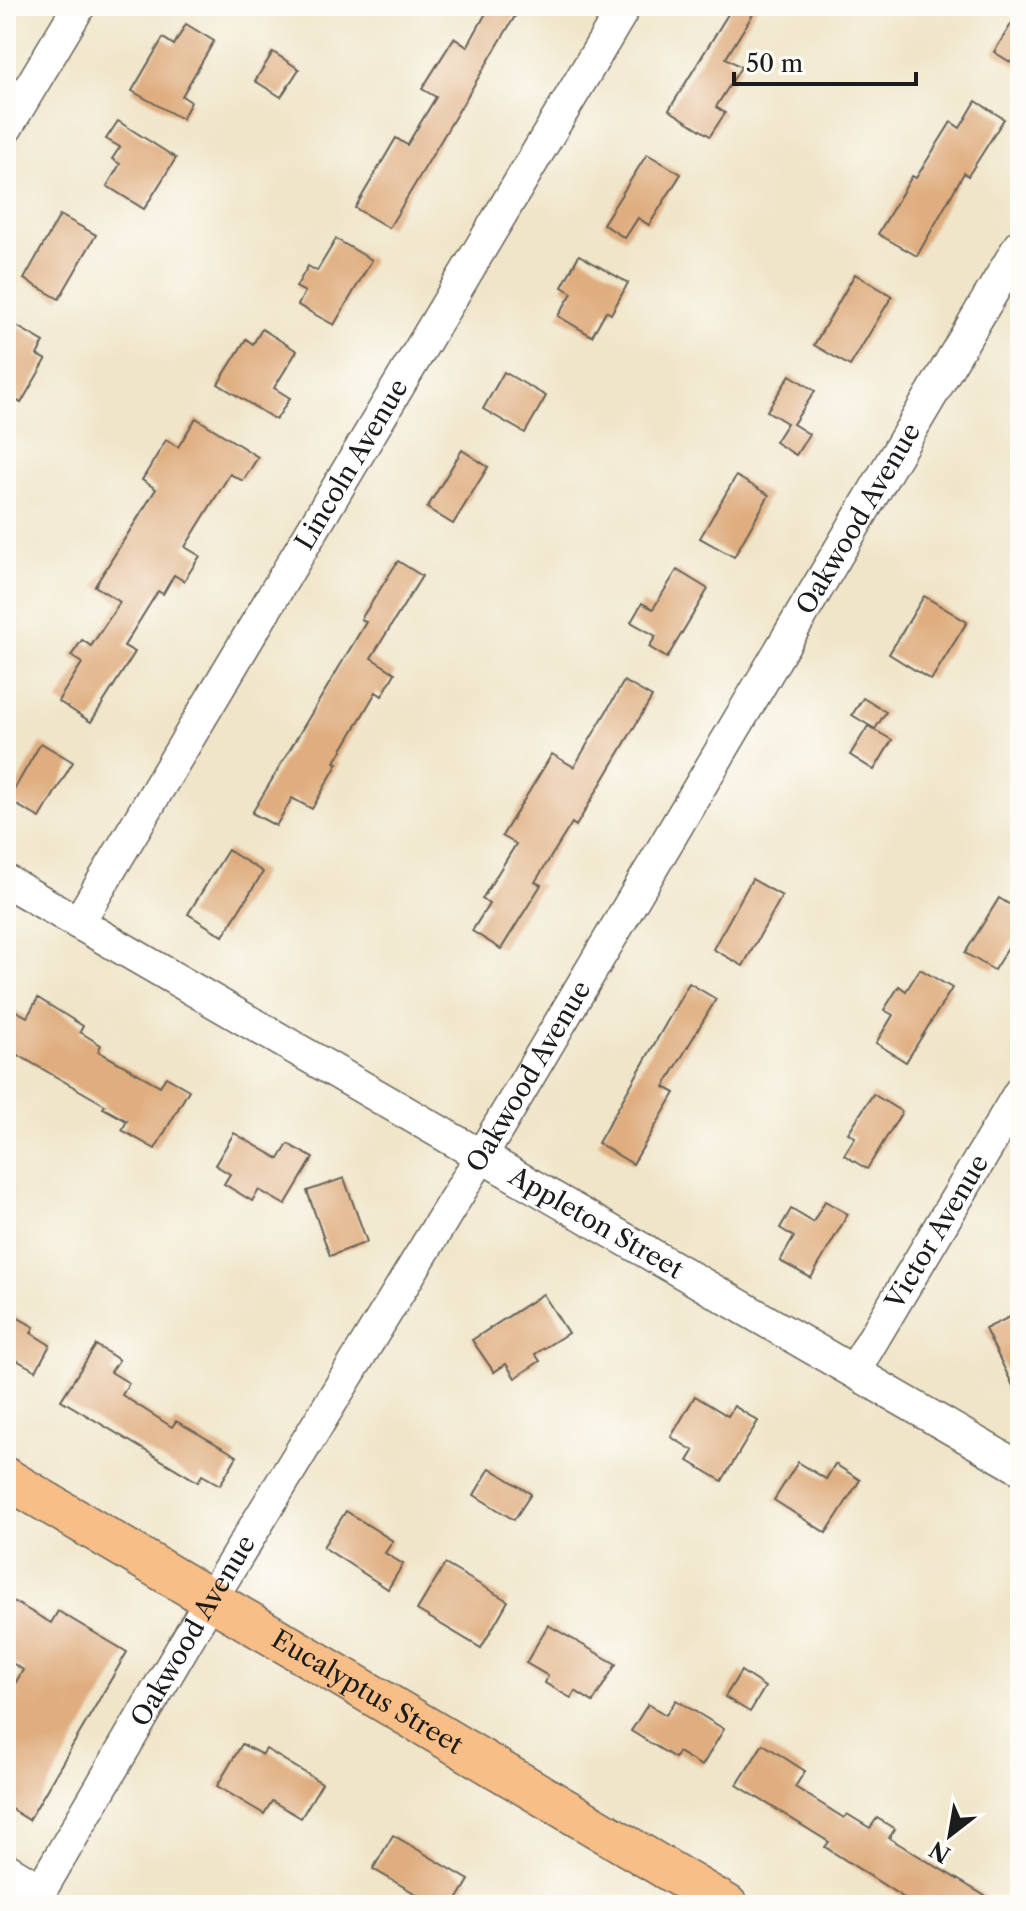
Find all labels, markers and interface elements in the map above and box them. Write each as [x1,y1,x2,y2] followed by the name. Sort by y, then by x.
[734,36,916,86] scale bar
[746,49,803,78] text: 50 m
[288,373,415,556] street label: Lincoln Avenue
[789,417,927,620] street label: Oakwood Avenue
[459,975,597,1178] street label: Oakwood Avenue
[878,1149,995,1316] street label: Victor Avenue
[503,1159,690,1286] street label: Appleton Street
[124,1529,262,1732] street label: Oakwood Avenue
[266,1623,469,1761] street label: Eucalyptus Street
[910,1795,990,1875] north arrow
[925,1835,955,1868] text: N

